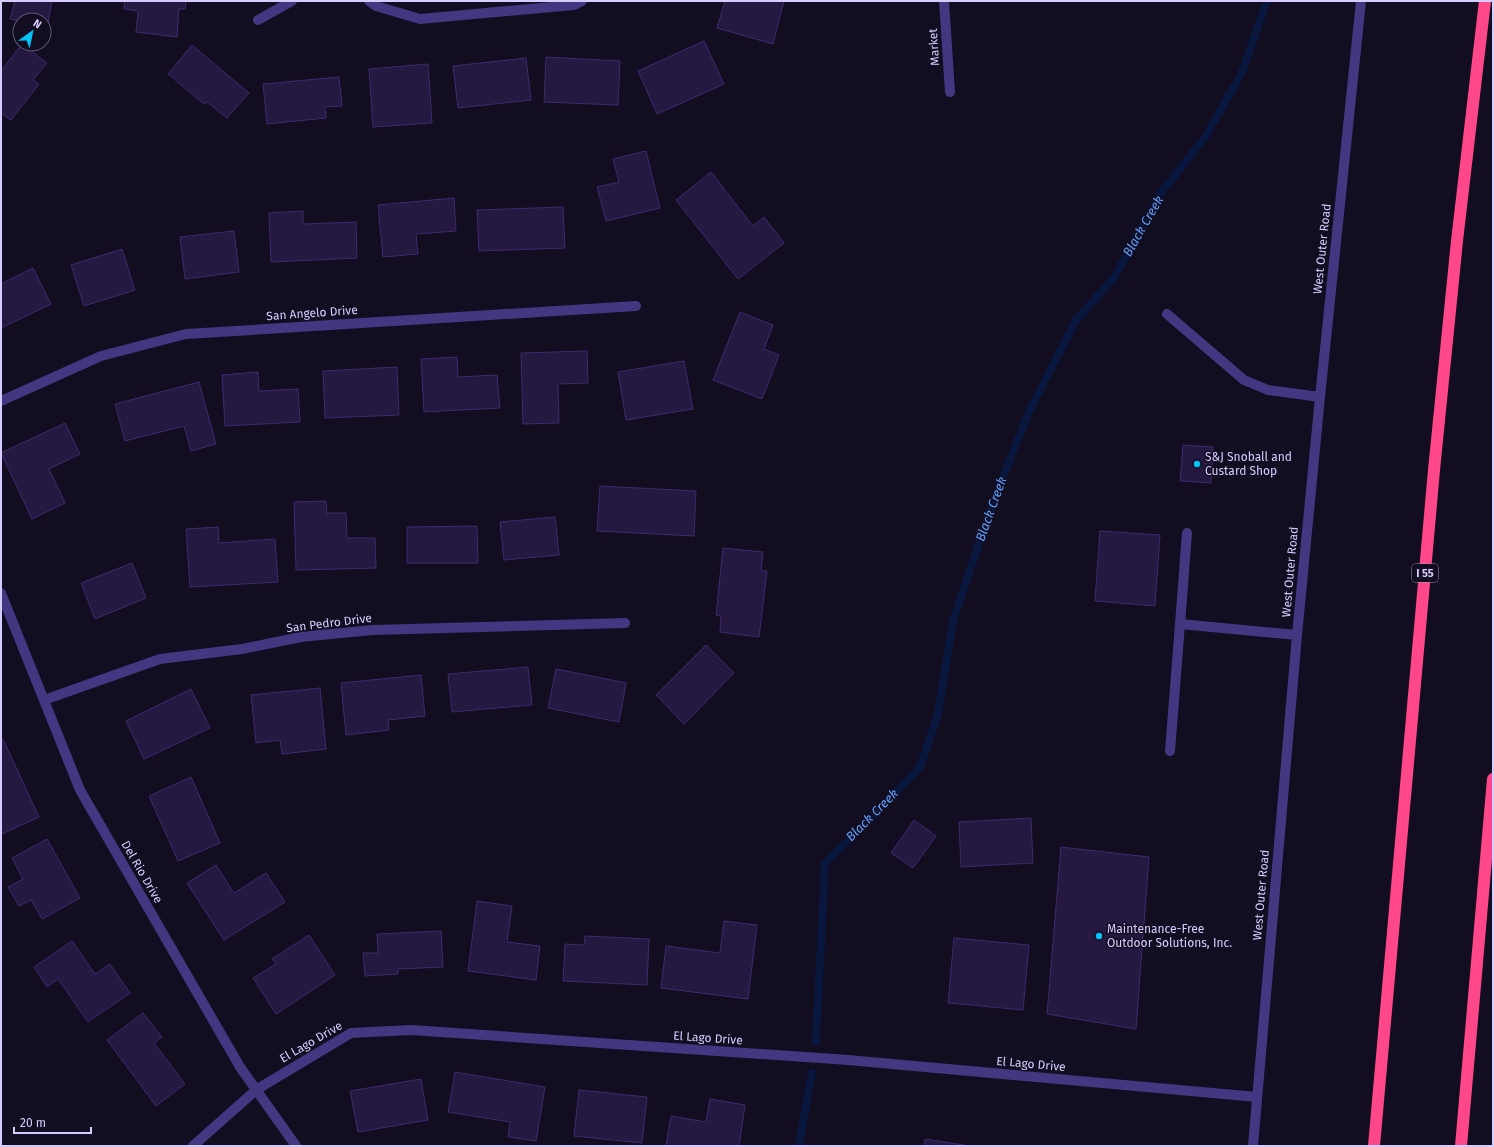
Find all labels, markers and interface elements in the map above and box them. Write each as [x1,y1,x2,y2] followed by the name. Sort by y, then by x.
[12,12,52,52] north arrow
[31,17,44,31] text: N
[926,27,942,66] street label: Market
[1120,193,1166,259] water label: Black Creek
[1310,203,1334,295] street label: West Outer Road
[266,303,358,323] street label: San Angelo Drive
[1205,450,1292,478] place label: S&J Snoball and Custard Shop
[1192,459,1202,469] marker: S&J Snoball and Custard Shop
[972,475,1010,543] water label: Black Creek
[1279,526,1301,618] street label: West Outer Road
[1412,564,1438,582] road number: I 55
[285,611,373,635] street label: San Pedro Drive
[843,786,901,844] water label: Black Creek
[118,838,166,906] street label: Del Rio Drive
[1250,849,1272,941] street label: West Outer Road
[1107,922,1232,950] place label: Maintenance-Free Outdoor Solutions, Inc.
[1094,931,1104,941] marker: Maintenance-Free Outdoor Solutions, Inc.
[277,1019,345,1065] street label: El Lago Drive
[673,1029,743,1047] street label: El Lago Drive
[996,1054,1066,1074] street label: El Lago Drive
[14,1109,91,1135] scale bar
[20,1116,46,1130] text: 20 m

